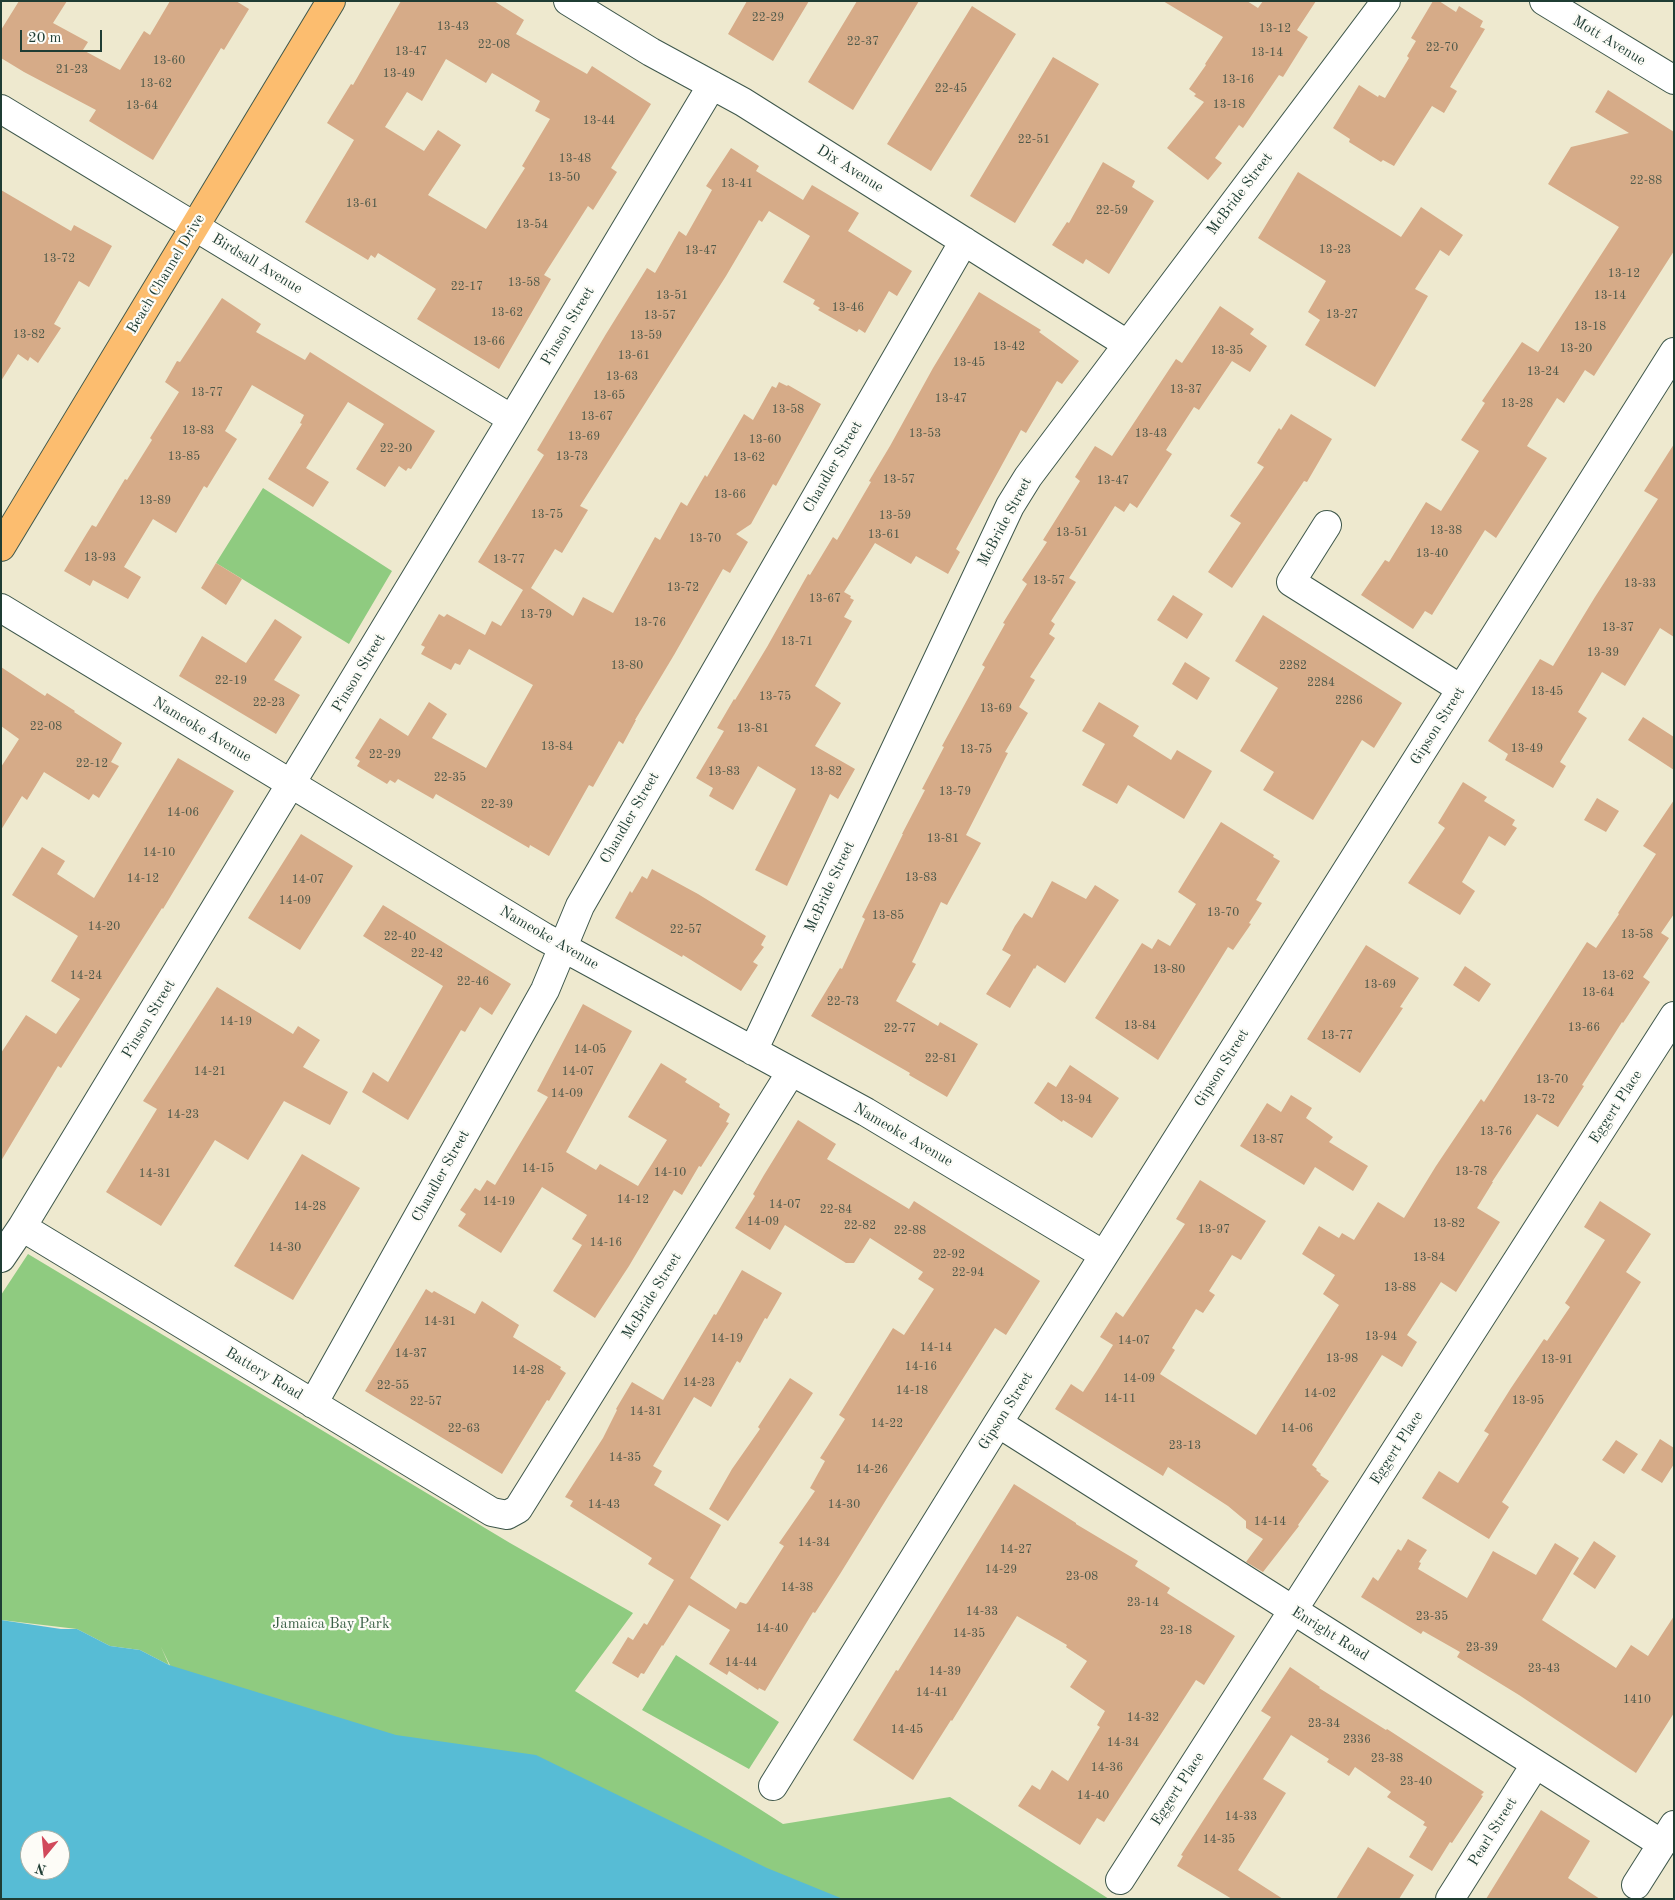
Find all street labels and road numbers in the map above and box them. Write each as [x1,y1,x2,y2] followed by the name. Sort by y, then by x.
[1569,12,1649,70] street label: Mott Avenue
[813,141,887,197] street label: Dix Avenue
[1203,149,1277,239] street label: McBride Street
[123,211,209,337] street label: Beach Channel Drive
[209,230,305,298] street label: Birdsall Avenue
[538,283,598,369] street label: Pinson Street
[800,418,866,516] street label: Chandler Street
[974,474,1036,570] street label: McBride Street
[329,630,389,716] street label: Pinson Street
[1407,684,1469,768] street label: Gipson Street
[149,694,255,766] street label: Nameoke Avenue
[597,769,663,867] street label: Chandler Street
[801,839,859,935] street label: McBride Street
[496,902,602,974] street label: Nameoke Avenue
[119,976,179,1062] street label: Pinson Street
[1191,1026,1253,1110] street label: Gipson Street
[1586,1067,1646,1147] street label: Eggert Place
[850,1099,956,1171] street label: Nameoke Avenue
[408,1127,474,1225] street label: Chandler Street
[618,1250,686,1342] street label: McBride Street
[222,1344,306,1404] street label: Battery Road
[975,1369,1037,1453] street label: Gipson Street
[1367,1408,1427,1488] street label: Eggert Place
[1288,1603,1372,1665] street label: Enright Road
[1148,1749,1208,1829] street label: Eggert Place
[1465,1794,1521,1870] street label: Pearl Street

